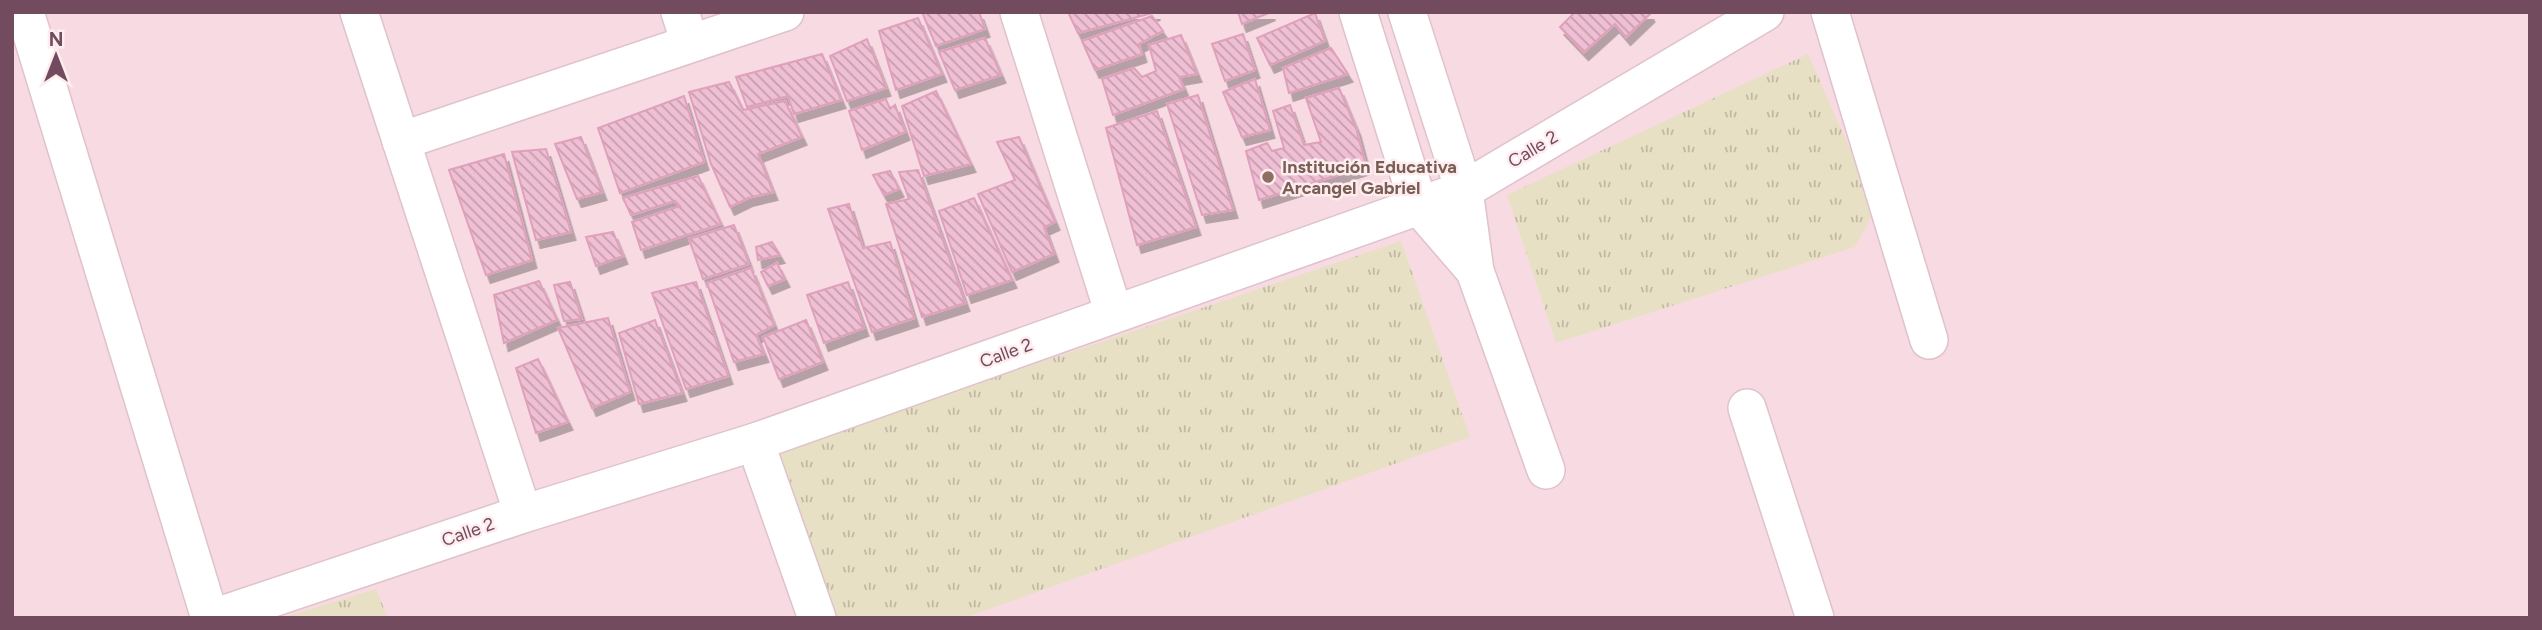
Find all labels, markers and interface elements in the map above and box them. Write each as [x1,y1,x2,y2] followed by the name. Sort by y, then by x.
[21,21,91,91] north arrow
[49,28,63,51] text: N
[1504,126,1562,172] street label: Calle 2
[1282,156,1457,199] place label: Institución Educativa Arcangel Gabriel
[1260,169,1276,185] marker: Institución Educativa Arcangel Gabriel
[977,333,1035,373] street label: Calle 2
[439,513,497,551] street label: Calle 2

